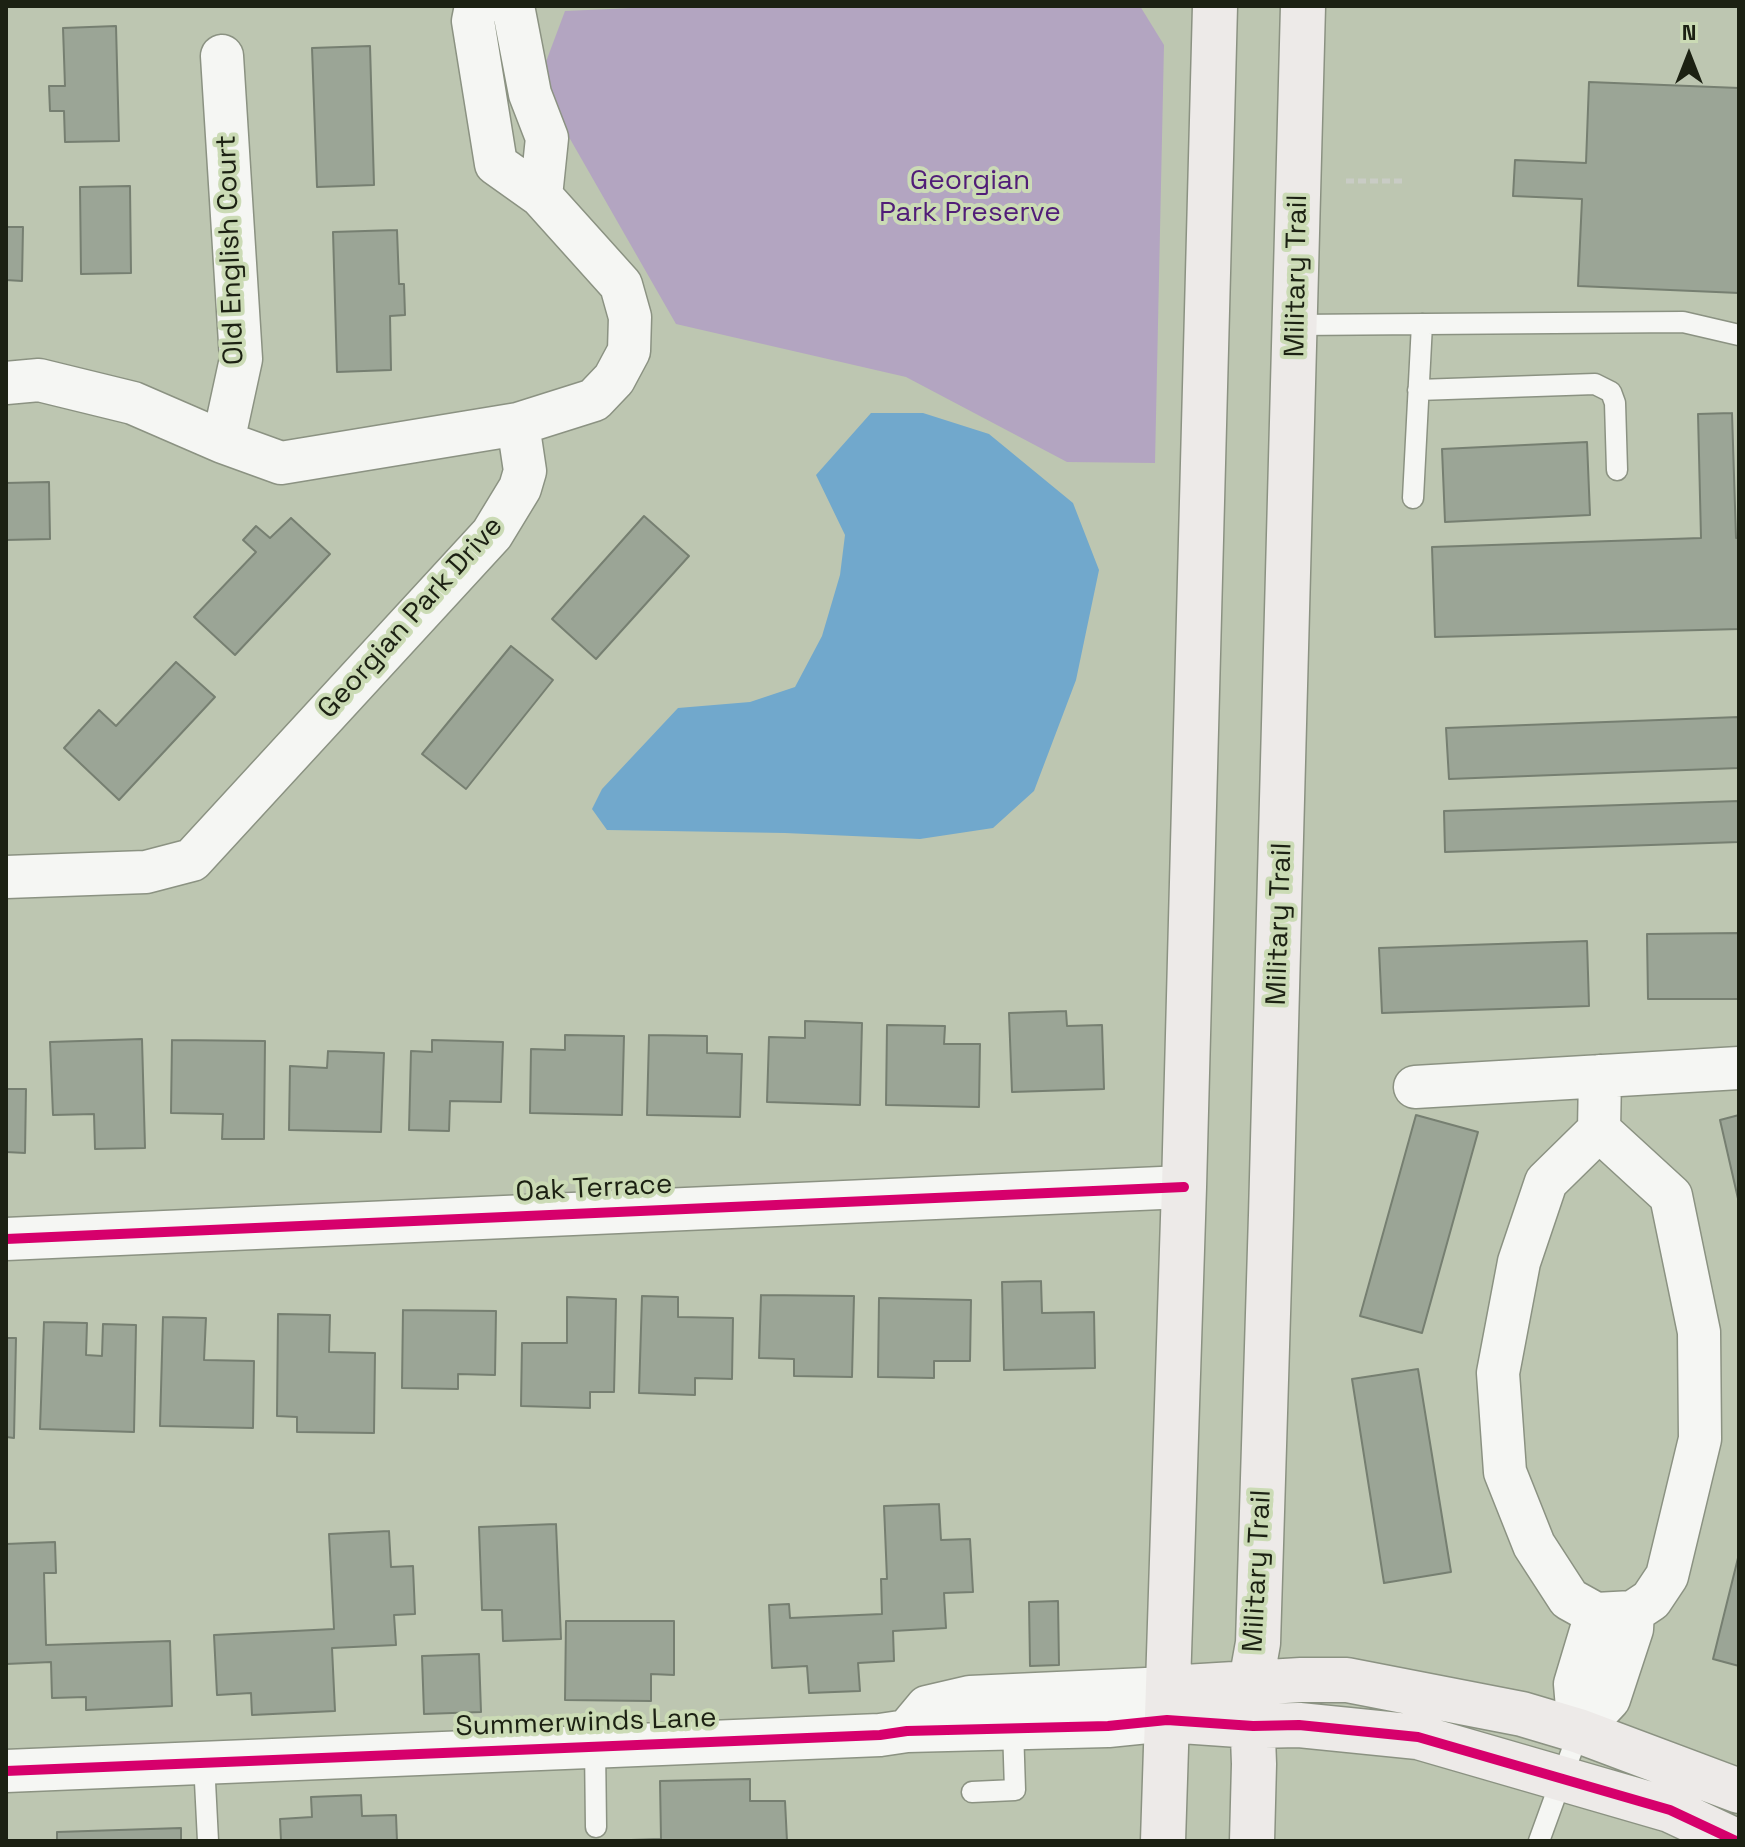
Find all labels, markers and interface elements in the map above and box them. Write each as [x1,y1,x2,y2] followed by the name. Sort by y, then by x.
[1649,16,1729,96] north arrow
[1682,18,1696,46] text: N
[210,134,252,366] street label: Old English Court
[879,164,1061,230] park label: Georgian Park Preserve
[1279,194,1315,358] street label: Military Trail
[311,510,511,726] street label: Georgian Park Drive
[1260,842,1300,1006] street label: Military Trail
[515,1168,673,1210] street label: Oak Terrace
[1237,1489,1279,1653] street label: Military Trail
[455,1702,717,1744] street label: Summerwinds Lane

